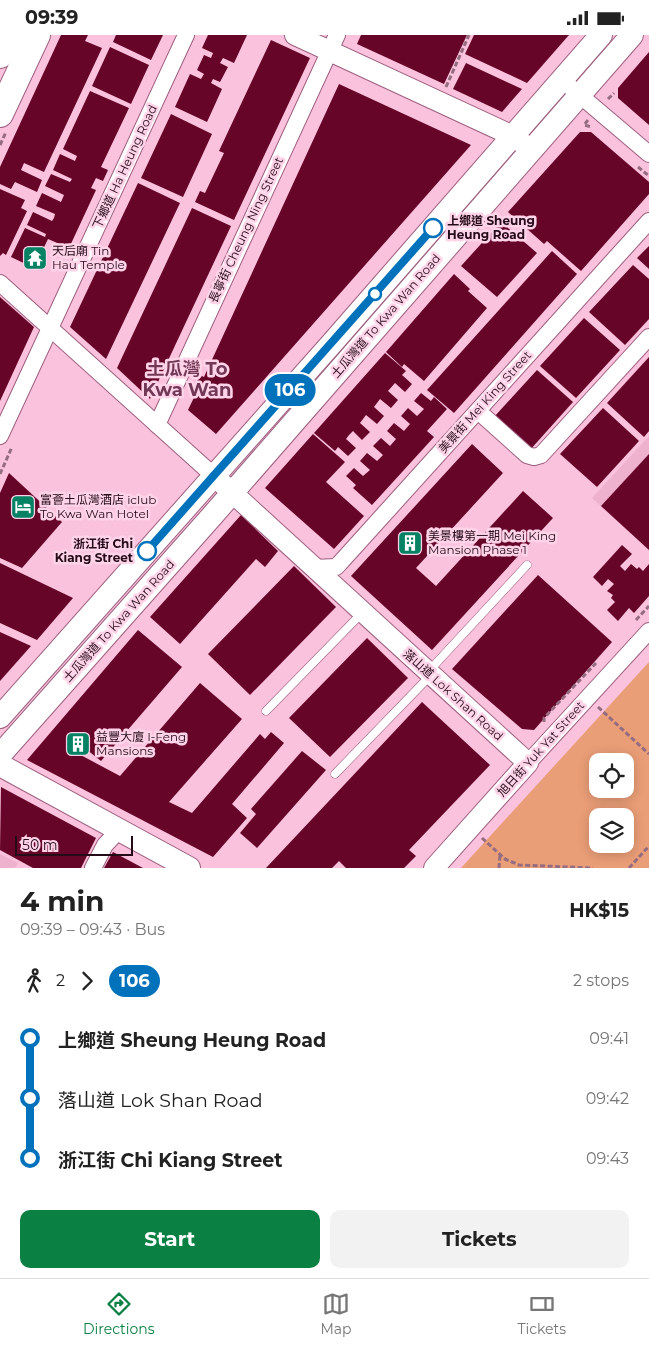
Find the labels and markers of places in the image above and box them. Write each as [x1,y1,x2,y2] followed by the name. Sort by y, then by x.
[447,213,535,242] place label: 上鄉道 Sheung Heung Road
[423,218,443,238] marker: 上鄉道 Sheung Heung Road
[52,243,125,272] place label: 天后廟 Tin Hau Temple
[22,245,48,271] temple icon: 天后廟 Tin Hau Temple
[368,287,382,301] unlabelled marker
[40,492,156,521] place label: 富薈土瓜灣酒店 iclub To Kwa Wan Hotel
[10,494,36,520] hotel icon: 富薈土瓜灣酒店 iclub To Kwa Wan Hotel
[428,528,556,557] place label: 美景樓第一期 Mei King Mansion Phase 1
[397,530,423,556] building icon: 美景樓第一期 Mei King Mansion Phase 1
[55,536,134,565] place label: 浙江街 Chi Kiang Street
[137,541,157,561] marker: 浙江街 Chi Kiang Street
[96,729,186,758] place label: 益豐大廈 I-Feng Mansions
[65,731,91,757] building icon: 益豐大廈 I-Feng Mansions

